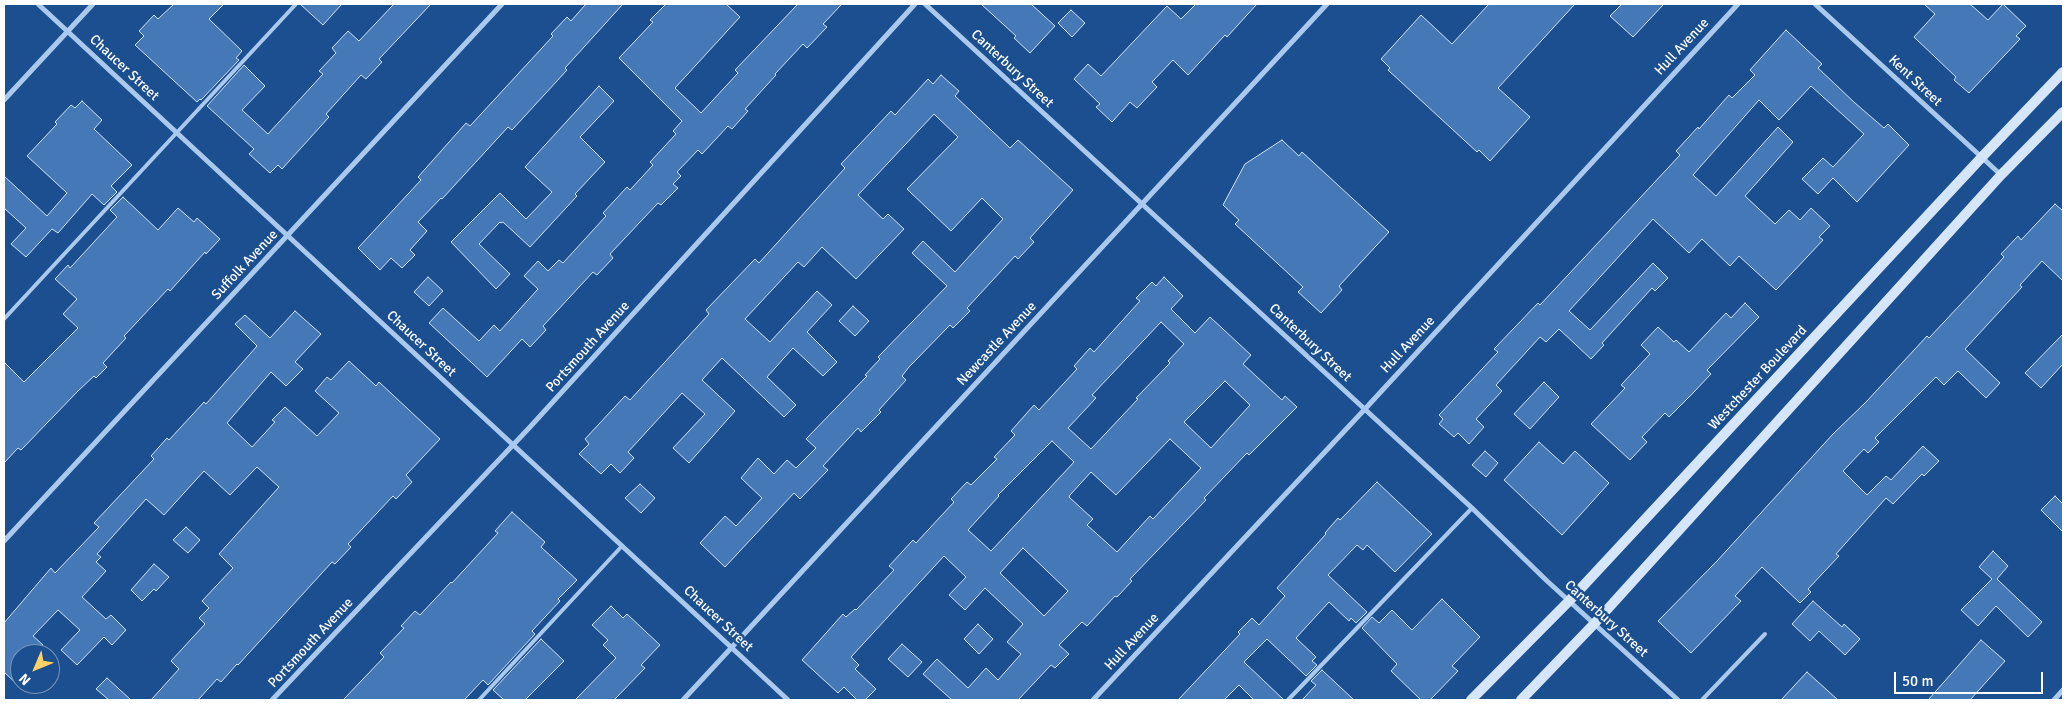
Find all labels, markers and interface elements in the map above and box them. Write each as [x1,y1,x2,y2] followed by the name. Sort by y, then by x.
[1651,15,1713,79] street label: Hull Avenue
[967,26,1057,112] street label: Canterbury Street
[86,31,162,105] street label: Chaucer Street
[1885,52,1945,110] street label: Kent Street
[208,227,282,303] street label: Suffolk Avenue
[543,298,633,396] street label: Portsmouth Avenue
[954,298,1040,390] street label: Newcastle Avenue
[1265,300,1355,386] street label: Canterbury Street
[383,307,459,381] street label: Chaucer Street
[1377,313,1439,377] street label: Hull Avenue
[1705,322,1811,434] street label: Westchester Boulevard
[1561,577,1651,661] street label: Canterbury Street
[680,582,756,656] street label: Chaucer Street
[265,595,357,691] street label: Portsmouth Avenue
[1101,610,1163,674] street label: Hull Avenue
[10,644,60,694] north arrow
[1897,662,2046,694] scale bar
[15,670,34,689] text: N
[1902,672,1933,690] text: 50 m

